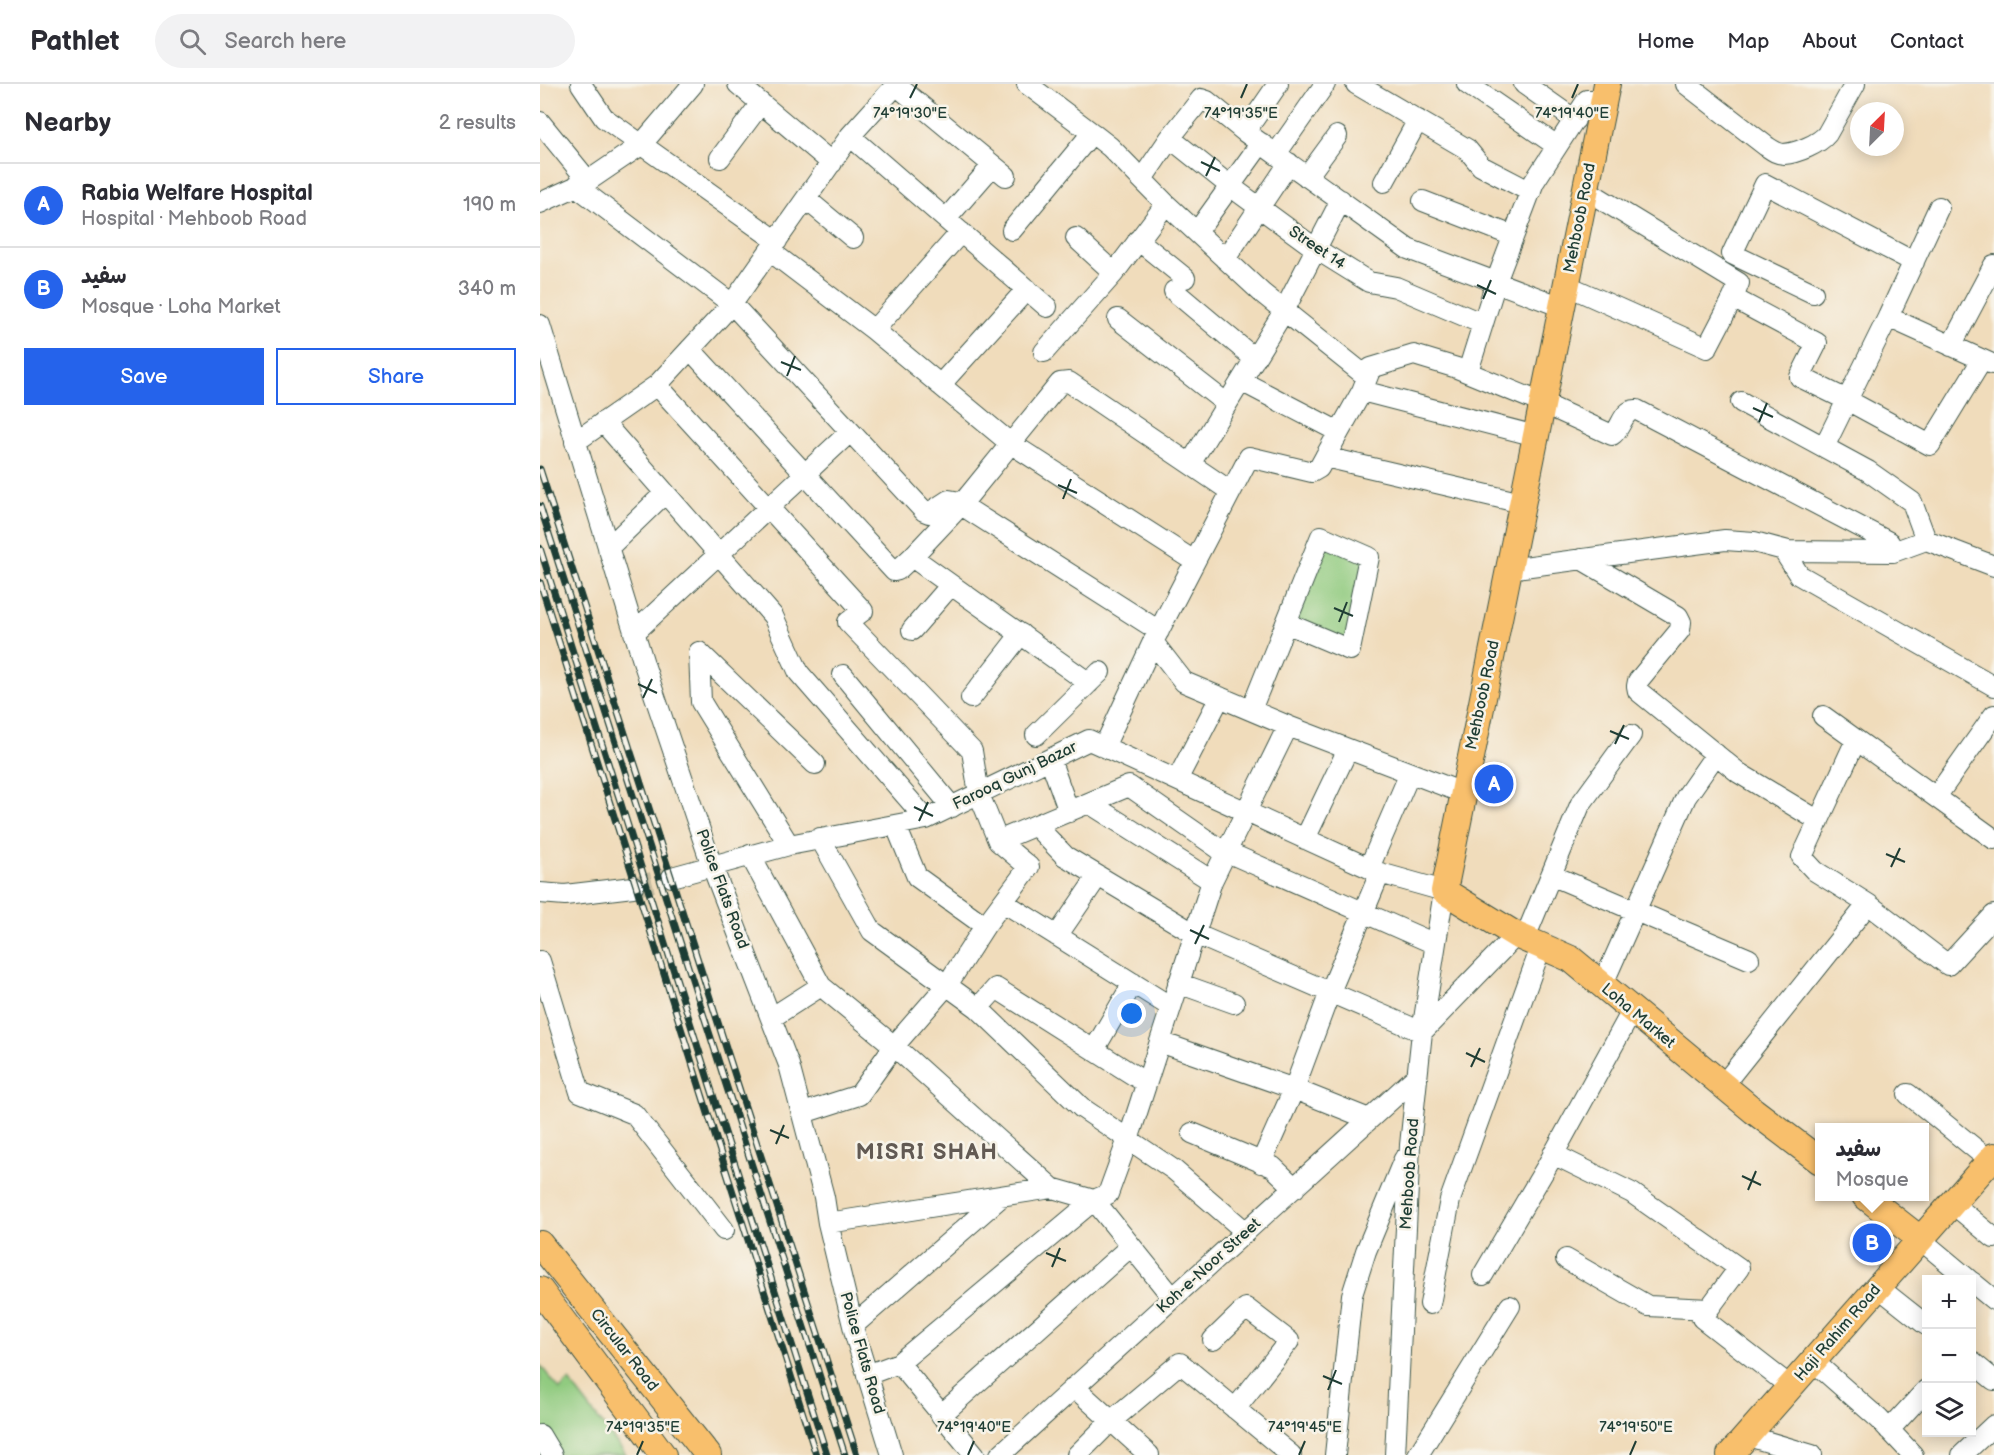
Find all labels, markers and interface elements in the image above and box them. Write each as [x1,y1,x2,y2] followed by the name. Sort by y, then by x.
[155,14,575,68] search box
[30,25,119,58] text: Pathlet
[176,25,209,58] icon: search
[224,28,346,55] text: Search here
[1637,29,1694,54] text: Home
[1727,29,1769,54] text: Map
[1802,29,1857,54] text: About
[1890,29,1964,54] text: Contact
[1850,102,1904,156] north arrow
[873,104,947,123] text: 74°19'30"E
[1204,104,1278,123] text: 74°19'35"E
[1535,104,1609,123] text: 74°19'40"E
[24,108,111,139] text: Nearby
[439,111,516,135] text: 2 results
[1560,161,1600,275] street label: Mehboob Road
[81,180,313,207] text: Rabia Welfare Hospital
[37,193,50,217] text: A
[463,193,516,217] text: 190 m
[81,207,307,231] text: Hospital · Mehboob Road
[1285,222,1349,274] street label: Street 14
[81,263,127,290] text: سفید
[36,277,51,301] text: B
[458,277,516,301] text: 340 m
[81,295,281,319] text: Mosque · Loha Market
[24,348,264,405] button: Save
[276,348,516,405] button: Share
[1462,638,1504,752] street label: Mehboob Road
[950,738,1080,814] street label: Farooq Gunj Bazar
[1474,762,1514,806] pin: A
[692,827,752,951] street label: Police Flats Road
[1597,980,1679,1052] street label: Loha Market
[1117,999,1146,1028] your location
[1397,1118,1423,1230] street label: Mehboob Road
[1815,1123,1929,1201] popup
[1835,1136,1881,1163] text: سفید
[856,1139,998,1166] district label: MISRI SHAH
[1835,1168,1909,1192] text: Mosque
[1153,1214,1265,1318] street label: Koh-e-Noor Street
[1852,1220,1892,1266] pin: B
[1922,1275,1976,1437] map controls
[1922,1275,1976,1329] button: +
[1791,1281,1885,1385] street label: Haji Rahim Road
[836,1290,888,1416] street label: Police Flats Road
[586,1305,662,1395] street label: Circular Road
[1922,1329,1976,1383] button: −
[1922,1383,1976,1437] button: layers
[606,1418,680,1437] text: 74°19'35"E
[937,1418,1011,1437] text: 74°19'40"E
[1268,1418,1342,1437] text: 74°19'45"E
[1599,1418,1673,1437] text: 74°19'50"E

